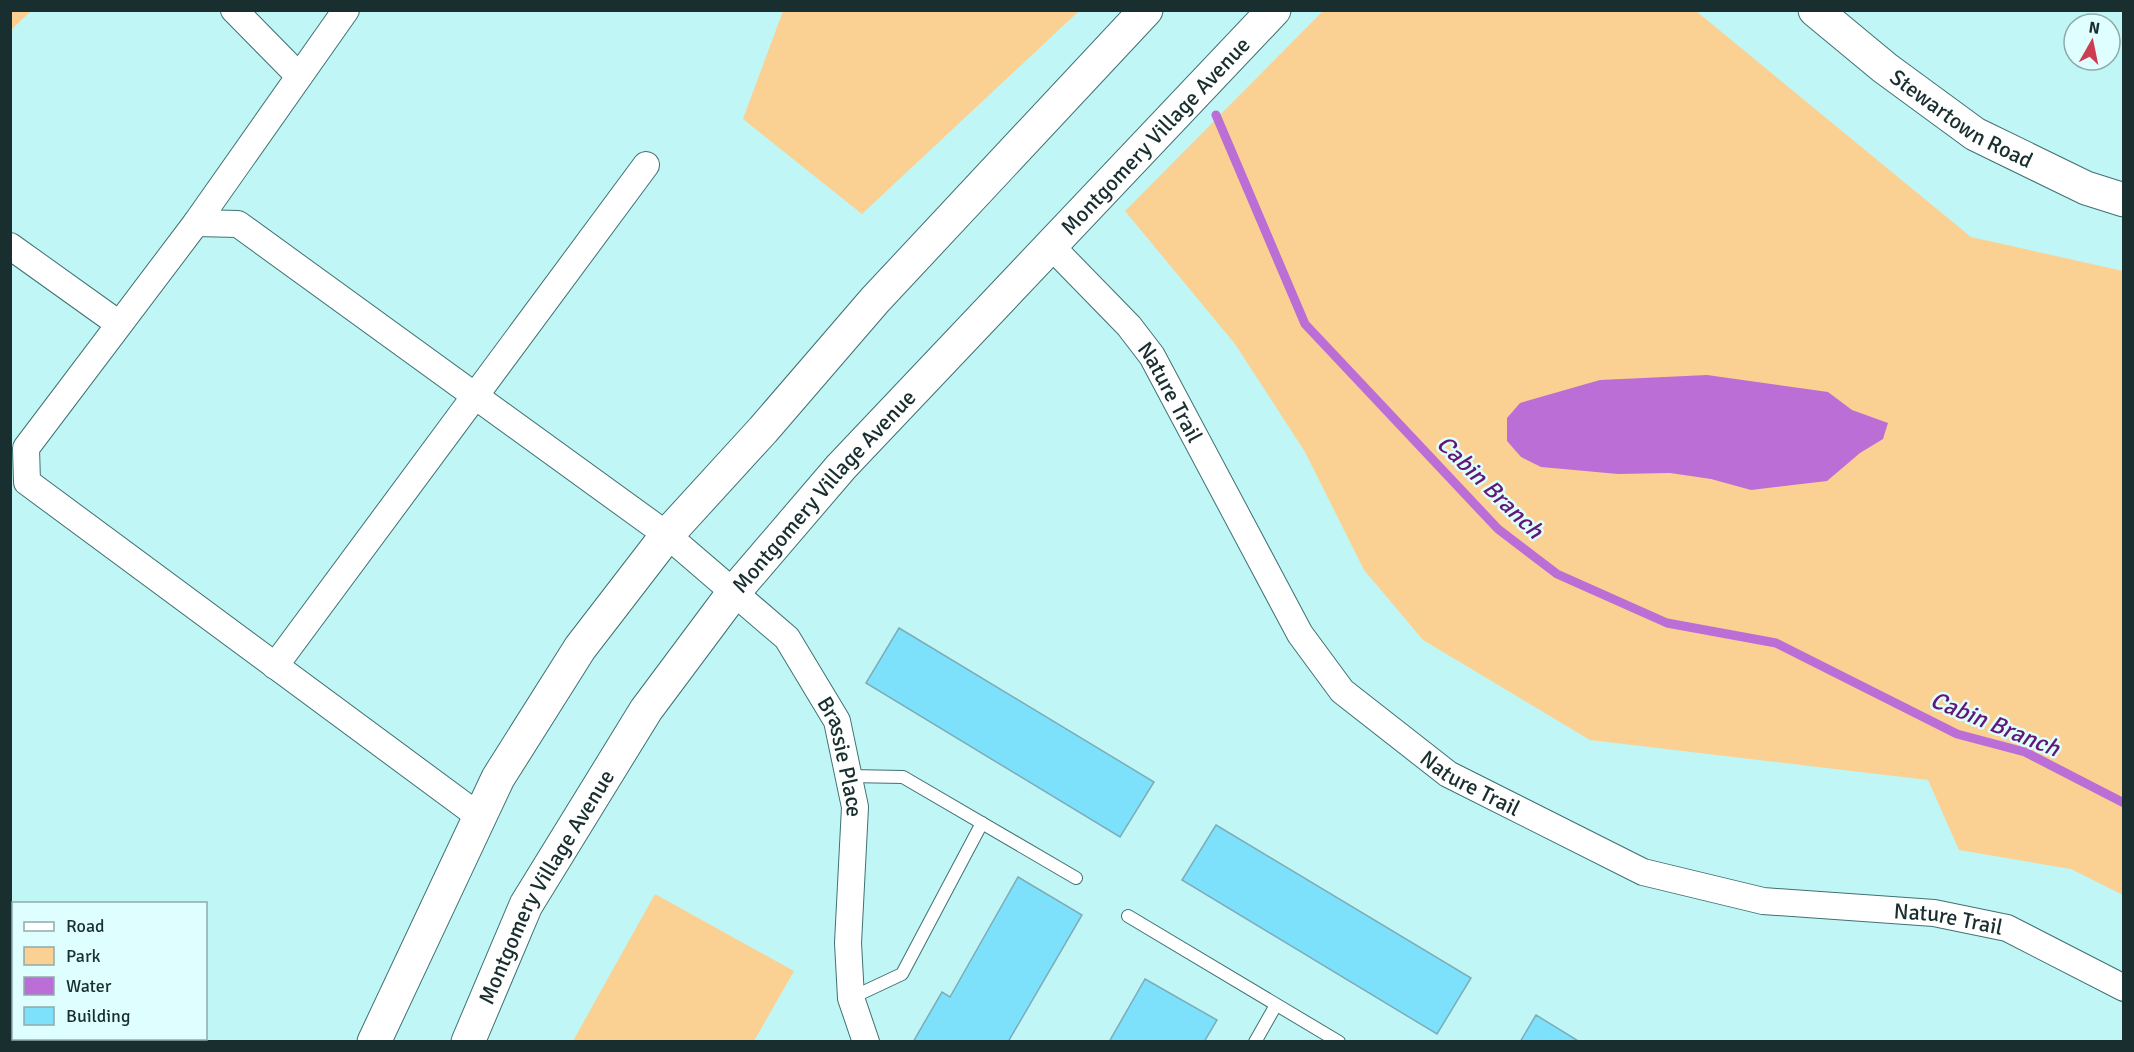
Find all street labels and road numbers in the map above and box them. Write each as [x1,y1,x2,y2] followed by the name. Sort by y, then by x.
[1055,31,1256,241] street label: Montgomery Village Avenue
[1885,63,2037,174] street label: Stewartown Road
[1132,336,1208,447] street label: Nature Trail
[726,384,921,598] street label: Montgomery Village Avenue
[811,691,868,818] street label: Brassie Place
[1415,745,1525,822] street label: Nature Trail
[473,765,620,1008] street label: Montgomery Village Avenue
[1893,897,2005,941] street label: Nature Trail

